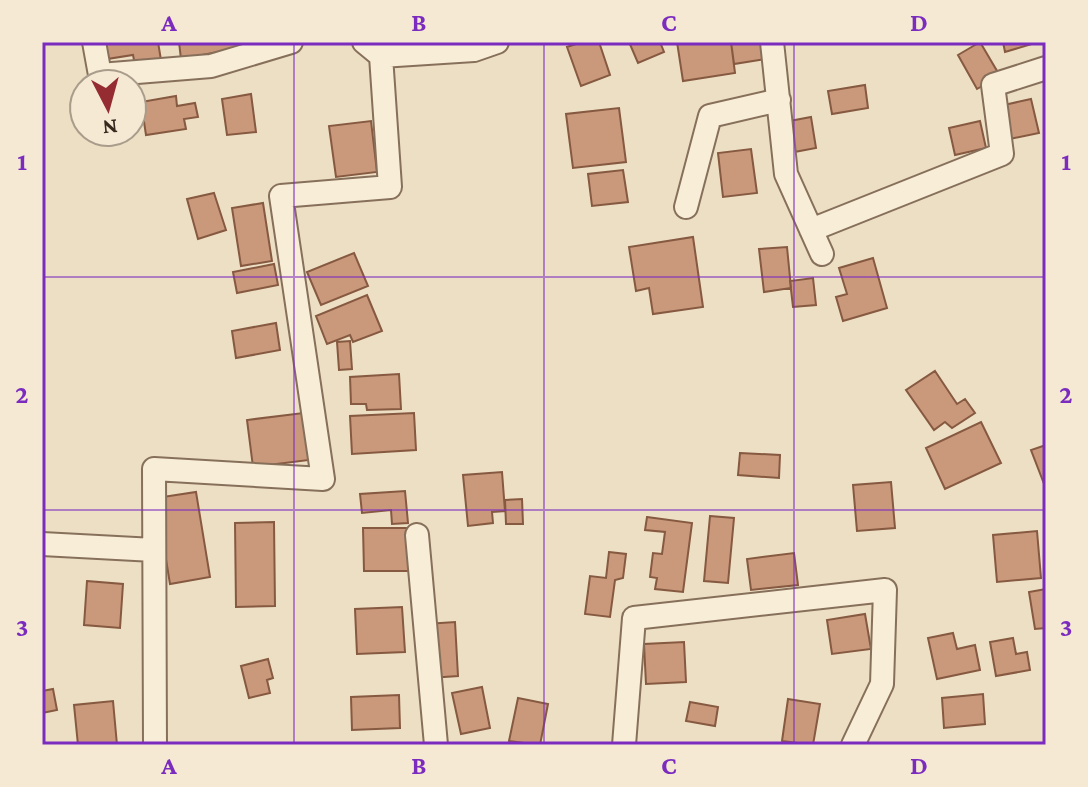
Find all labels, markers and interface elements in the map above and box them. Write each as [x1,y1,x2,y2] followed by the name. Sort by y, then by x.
[160,8,177,37] text: A
[411,8,427,37] text: B
[661,8,677,37] text: C
[910,8,928,37] text: D
[68,68,148,148] north arrow
[101,114,119,141] text: N
[17,147,27,176] text: 1
[1061,147,1071,176] text: 1
[15,380,29,409] text: 2
[1059,380,1073,409] text: 2
[16,613,28,642] text: 3
[1060,613,1072,642] text: 3
[160,751,177,780] text: A
[411,751,427,780] text: B
[661,751,677,780] text: C
[910,751,928,780] text: D

